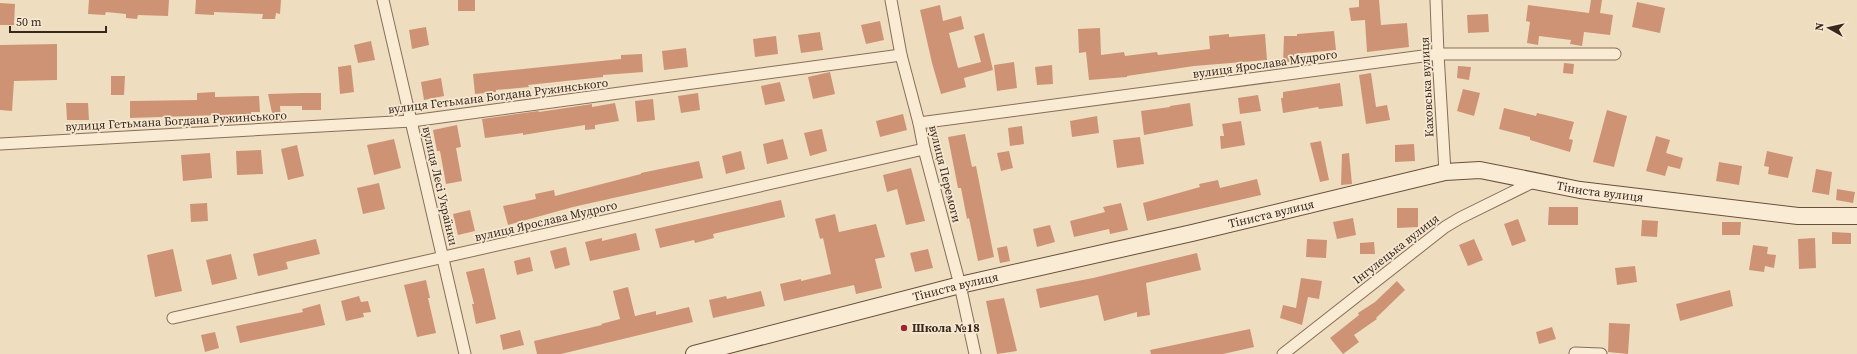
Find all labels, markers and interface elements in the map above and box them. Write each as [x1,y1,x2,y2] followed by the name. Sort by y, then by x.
[10,8,106,34] scale bar
[1809,8,1849,48] north arrow
[16,14,42,30] text: 50 m
[1812,22,1828,32] text: N
[1416,36,1438,138] street label: Каховська вулиця
[1192,46,1339,82] street label: вулиця Ярослава Мудрого
[387,74,609,117] street label: вулиця Гетьмана Богдана Ружинського
[65,107,288,135] street label: вулиця Гетьмана Богдана Ружинського
[925,124,965,225] street label: вулиця Перемоги
[419,125,462,247] street label: вулиця Лесі Українки
[1555,178,1644,206] street label: Тіниста вулиця
[1227,196,1316,232] street label: Тіниста вулиця
[473,197,619,245] street label: вулиця Ярослава Мудрого
[1350,210,1442,288] street label: Інгулецька вулиця
[911,269,1000,305] street label: Тіниста вулиця
[912,320,980,336] place label: Школа №18
[899,323,909,333] marker: Школа №18

